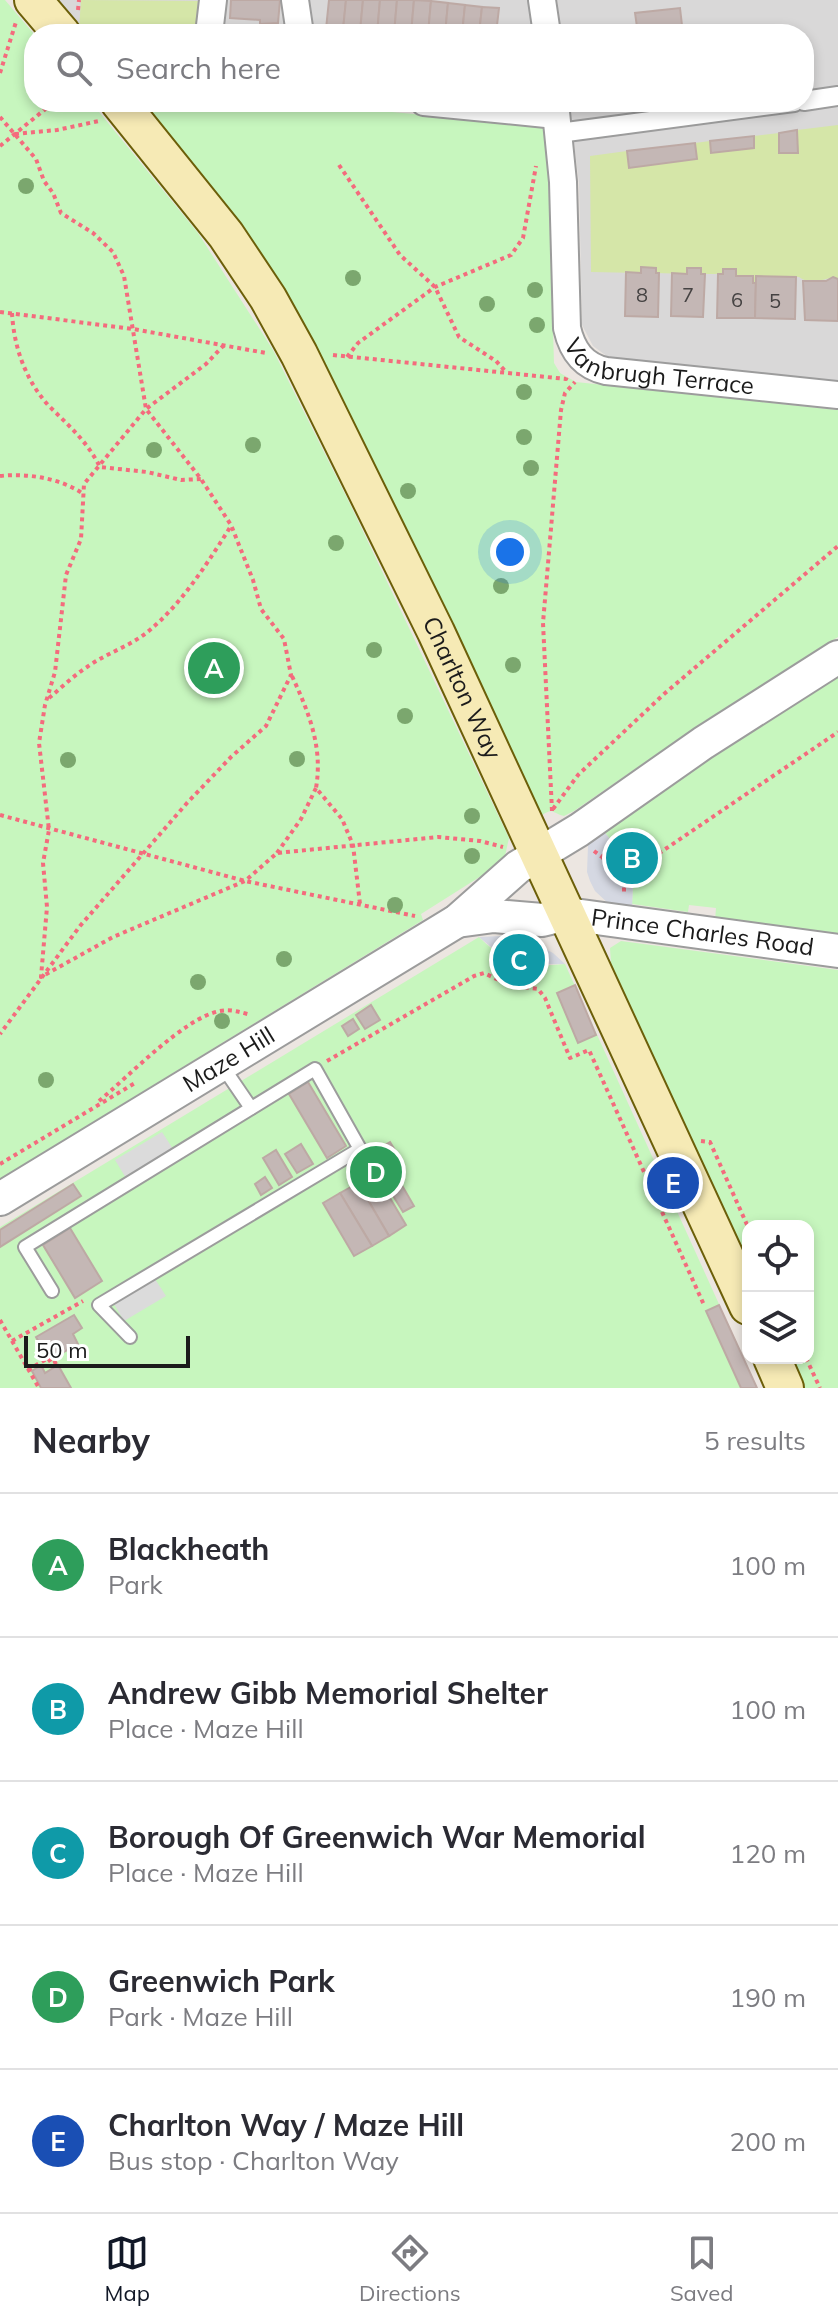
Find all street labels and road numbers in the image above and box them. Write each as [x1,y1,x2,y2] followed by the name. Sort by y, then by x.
[558,333,756,400] street label: Vanbrugh Terrace
[417,611,509,764] street label: Charlton Way
[590,901,816,962] street label: Prince Charles Road
[177,1020,280,1098] street label: Maze Hill

